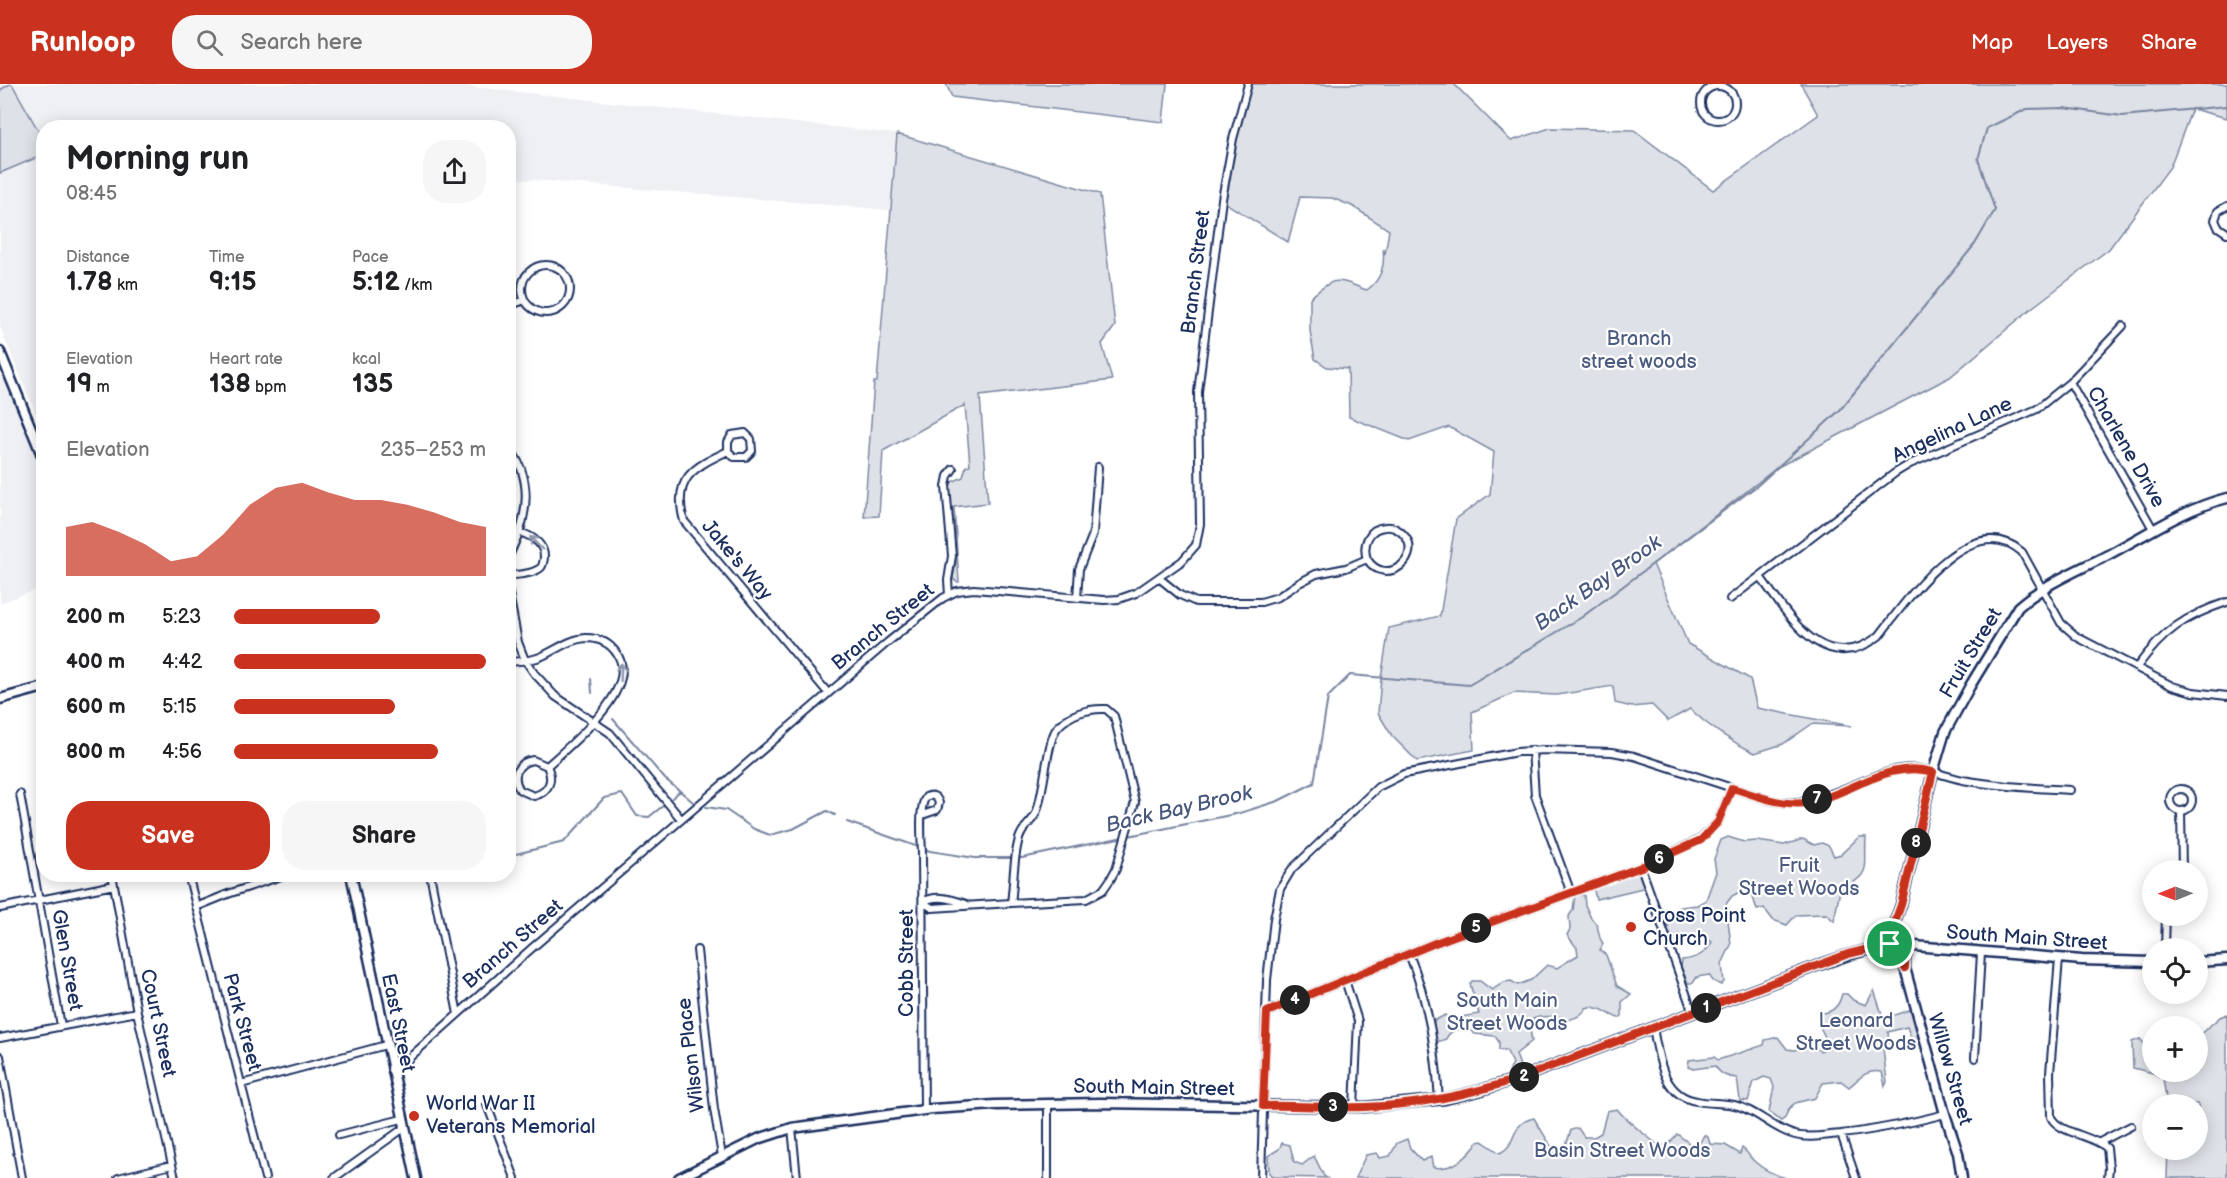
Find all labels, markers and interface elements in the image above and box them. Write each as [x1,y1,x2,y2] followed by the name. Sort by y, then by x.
[172,15,592,69] search box
[30,26,136,59] text: Runloop
[193,26,226,59] icon: search
[241,29,362,56] text: Search here
[1971,30,2013,55] text: Map
[2046,30,2108,55] text: Layers
[2141,30,2197,55] text: Share
[66,139,249,179] text: Morning run
[423,140,486,203] button: share
[66,182,117,206] text: 08:45
[1176,209,1216,335] street label: Branch Street
[66,248,130,267] text: Distance
[209,248,244,267] text: Time
[352,248,388,267] text: Pace
[66,267,113,298] text: 1.78
[209,267,256,298] text: 9:15
[352,267,400,298] text: 5:12
[113,276,138,295] text: km
[400,276,432,295] text: /km
[1581,327,1697,374] park label: Branch street woods
[66,350,133,369] text: Elevation
[209,350,283,369] text: Heart rate
[352,350,381,369] text: kcal
[66,369,92,400] text: 19
[209,369,251,400] text: 138
[352,369,393,400] text: 135
[92,378,110,397] text: m
[251,378,287,397] text: bpm
[2082,382,2170,512] street label: Charlene Drive
[1888,392,2016,468] street label: Angelina Lane
[66,438,149,462] text: Elevation
[380,438,486,462] text: 235–253 m
[696,515,778,605] street label: Jake's Way
[1530,529,1667,636] water label: Back Bay Brook
[529,535,543,550] one-way arrow
[827,578,939,676] street label: Branch Street
[1935,604,2007,702] street label: Fruit Street
[66,605,125,629] text: 200 m
[162,605,201,629] text: 5:23
[66,650,125,674] text: 400 m
[162,650,202,674] text: 4:42
[615,663,626,682] one-way arrow
[66,695,126,719] text: 600 m
[162,695,197,719] text: 5:15
[66,740,125,764] text: 800 m
[162,740,202,764] text: 4:56
[1103,780,1255,838] water label: Back Bay Brook
[1802,784,1832,814] pin: 7
[1813,789,1821,808] text: 7
[66,801,270,870] button: Save
[282,801,486,870] button: Share
[1901,828,1931,858] pin: 8
[1911,833,1921,852] text: 8
[1644,844,1674,874] pin: 6
[1654,849,1664,868] text: 6
[1739,854,1859,901] park label: Fruit Street Woods
[2142,860,2208,926] north arrow
[2142,860,2208,1160] map controls
[458,894,568,994] street label: Branch Street
[1643,904,1746,951] place label: Cross Point Church
[46,907,88,1013] street label: Glen Street
[895,909,919,1017] street label: Cobb Street
[1461,913,1491,943] pin: 5
[1471,918,1481,937] text: 5
[1864,918,1915,969] pin
[1624,920,1638,934] marker: Cross Point Church
[1946,920,2108,956] street label: South Main Street
[1873,927,1906,960] icon: arrive
[2142,938,2208,1004] button: locate
[135,967,181,1079] street label: Court Street
[217,971,267,1073] street label: Park Street
[376,971,420,1075] street label: East Street
[1280,985,1310,1015] pin: 4
[1447,989,1567,1036] park label: South Main Street Woods
[1290,990,1300,1009] text: 4
[1691,993,1721,1023] pin: 1
[672,996,710,1114] street label: Wilson Place
[1703,998,1709,1017] text: 1
[1796,1009,1916,1056] park label: Leonard Street Woods
[1923,1010,1977,1128] street label: Willow Street
[2142,1016,2208,1082] button: +
[1509,1062,1539,1092] pin: 2
[1519,1067,1529,1086] text: 2
[1073,1075,1235,1101] street label: South Main Street
[426,1092,595,1139] place label: World War II Veterans Memorial
[1318,1092,1348,1122] pin: 3
[2142,1094,2208,1160] button: −
[1328,1097,1338,1116] text: 3
[407,1109,421,1123] marker: World War II Veterans Memorial
[1534,1139,1710,1163] park label: Basin Street Woods

